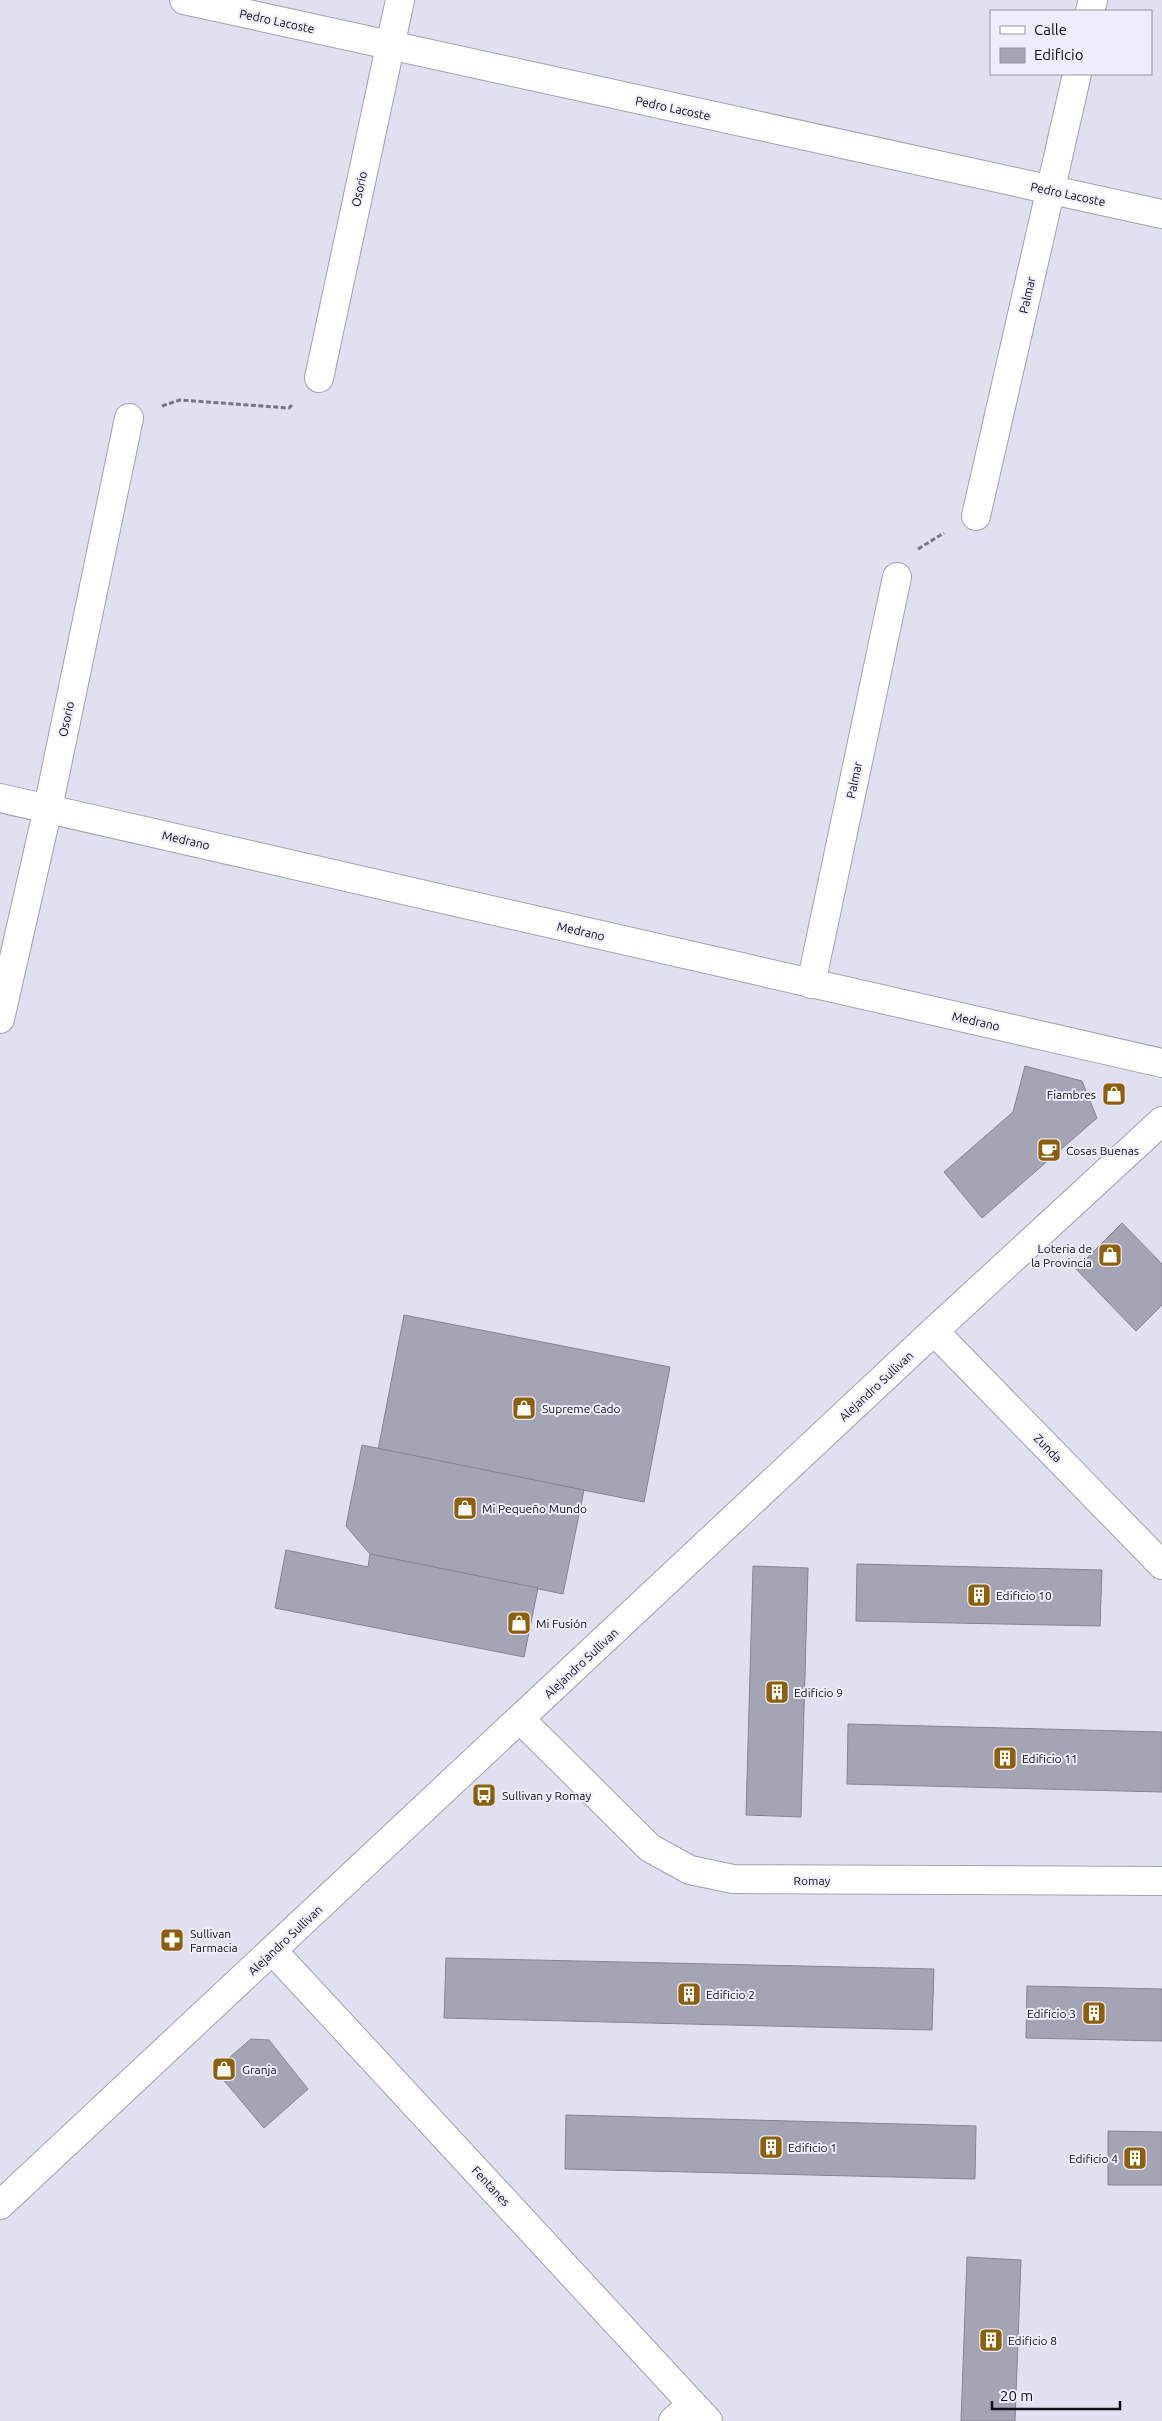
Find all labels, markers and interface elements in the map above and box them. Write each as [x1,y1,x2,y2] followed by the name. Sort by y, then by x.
[238,7,316,35] street label: Pedro Lacoste
[990,10,1152,75] legend
[1034,21,1067,38] text: Calle
[1034,46,1083,63] text: Edificio
[634,94,712,122] street label: Pedro Lacoste
[349,170,369,208] street label: Osorio
[1029,180,1107,208] street label: Pedro Lacoste
[1016,275,1038,315] street label: Palmar
[56,700,76,738] street label: Osorio
[844,760,864,800] street label: Palmar
[161,828,211,852] street label: Medrano
[556,919,606,943] street label: Medrano
[951,1009,1001,1033] street label: Medrano
[1101,1081,1127,1107] shop icon: Fiambres
[1047,1088,1096,1101] place label: Fiambres
[1036,1137,1062,1163] cafe icon: Cosas Buenas
[1066,1144,1139,1157] place label: Cosas Buenas
[1031,1242,1092,1269] place label: Loteria de la Provincia
[1097,1242,1123,1268] shop icon: Loteria de la Provincia
[836,1349,916,1423] street label: Alejandro Sullivan
[511,1395,537,1421] shop icon: Supreme Cado
[542,1402,621,1415] place label: Supreme Cado
[1032,1431,1064,1465] street label: Zunda
[452,1495,478,1521] shop icon: Mi Pequeño Mundo
[482,1502,587,1515] place label: Mi Pequeño Mundo
[966,1582,992,1608] building icon: Edificio 10
[996,1589,1052,1602] place label: Edificio 10
[506,1610,532,1636] shop icon: Mi Fusión
[536,1617,587,1630] place label: Mi Fusión
[541,1626,621,1700] street label: Alejandro Sullivan
[764,1679,790,1705] building icon: Edificio 9
[794,1686,843,1699] place label: Edificio 9
[992,1745,1018,1771] building icon: Edificio 11
[1022,1752,1078,1765] place label: Edificio 11
[471,1782,497,1808] bus stop icon: Sullivan y Romay
[502,1789,591,1802] place label: Sullivan y Romay
[794,1874,831,1887] street label: Romay
[245,1903,325,1977] street label: Alejandro Sullivan
[159,1927,185,1953] pharmacy icon: Sullivan Farmacia
[190,1927,238,1954] place label: Sullivan Farmacia
[676,1981,702,2007] building icon: Edificio 2
[706,1988,755,2001] place label: Edificio 2
[1081,2000,1107,2026] building icon: Edificio 3
[1027,2007,1076,2020] place label: Edificio 3
[211,2056,237,2082] shop icon: Granja
[242,2063,277,2076] place label: Granja
[758,2134,784,2160] building icon: Edificio 1
[788,2141,837,2154] place label: Edificio 1
[1122,2145,1148,2171] building icon: Edificio 4
[1069,2152,1118,2165] place label: Edificio 4
[469,2164,513,2208] street label: Fentanes
[978,2327,1004,2353] building icon: Edificio 8
[1008,2334,1057,2347] place label: Edificio 8
[992,2378,1120,2410] scale bar
[1000,2387,1033,2404] text: 20 m

